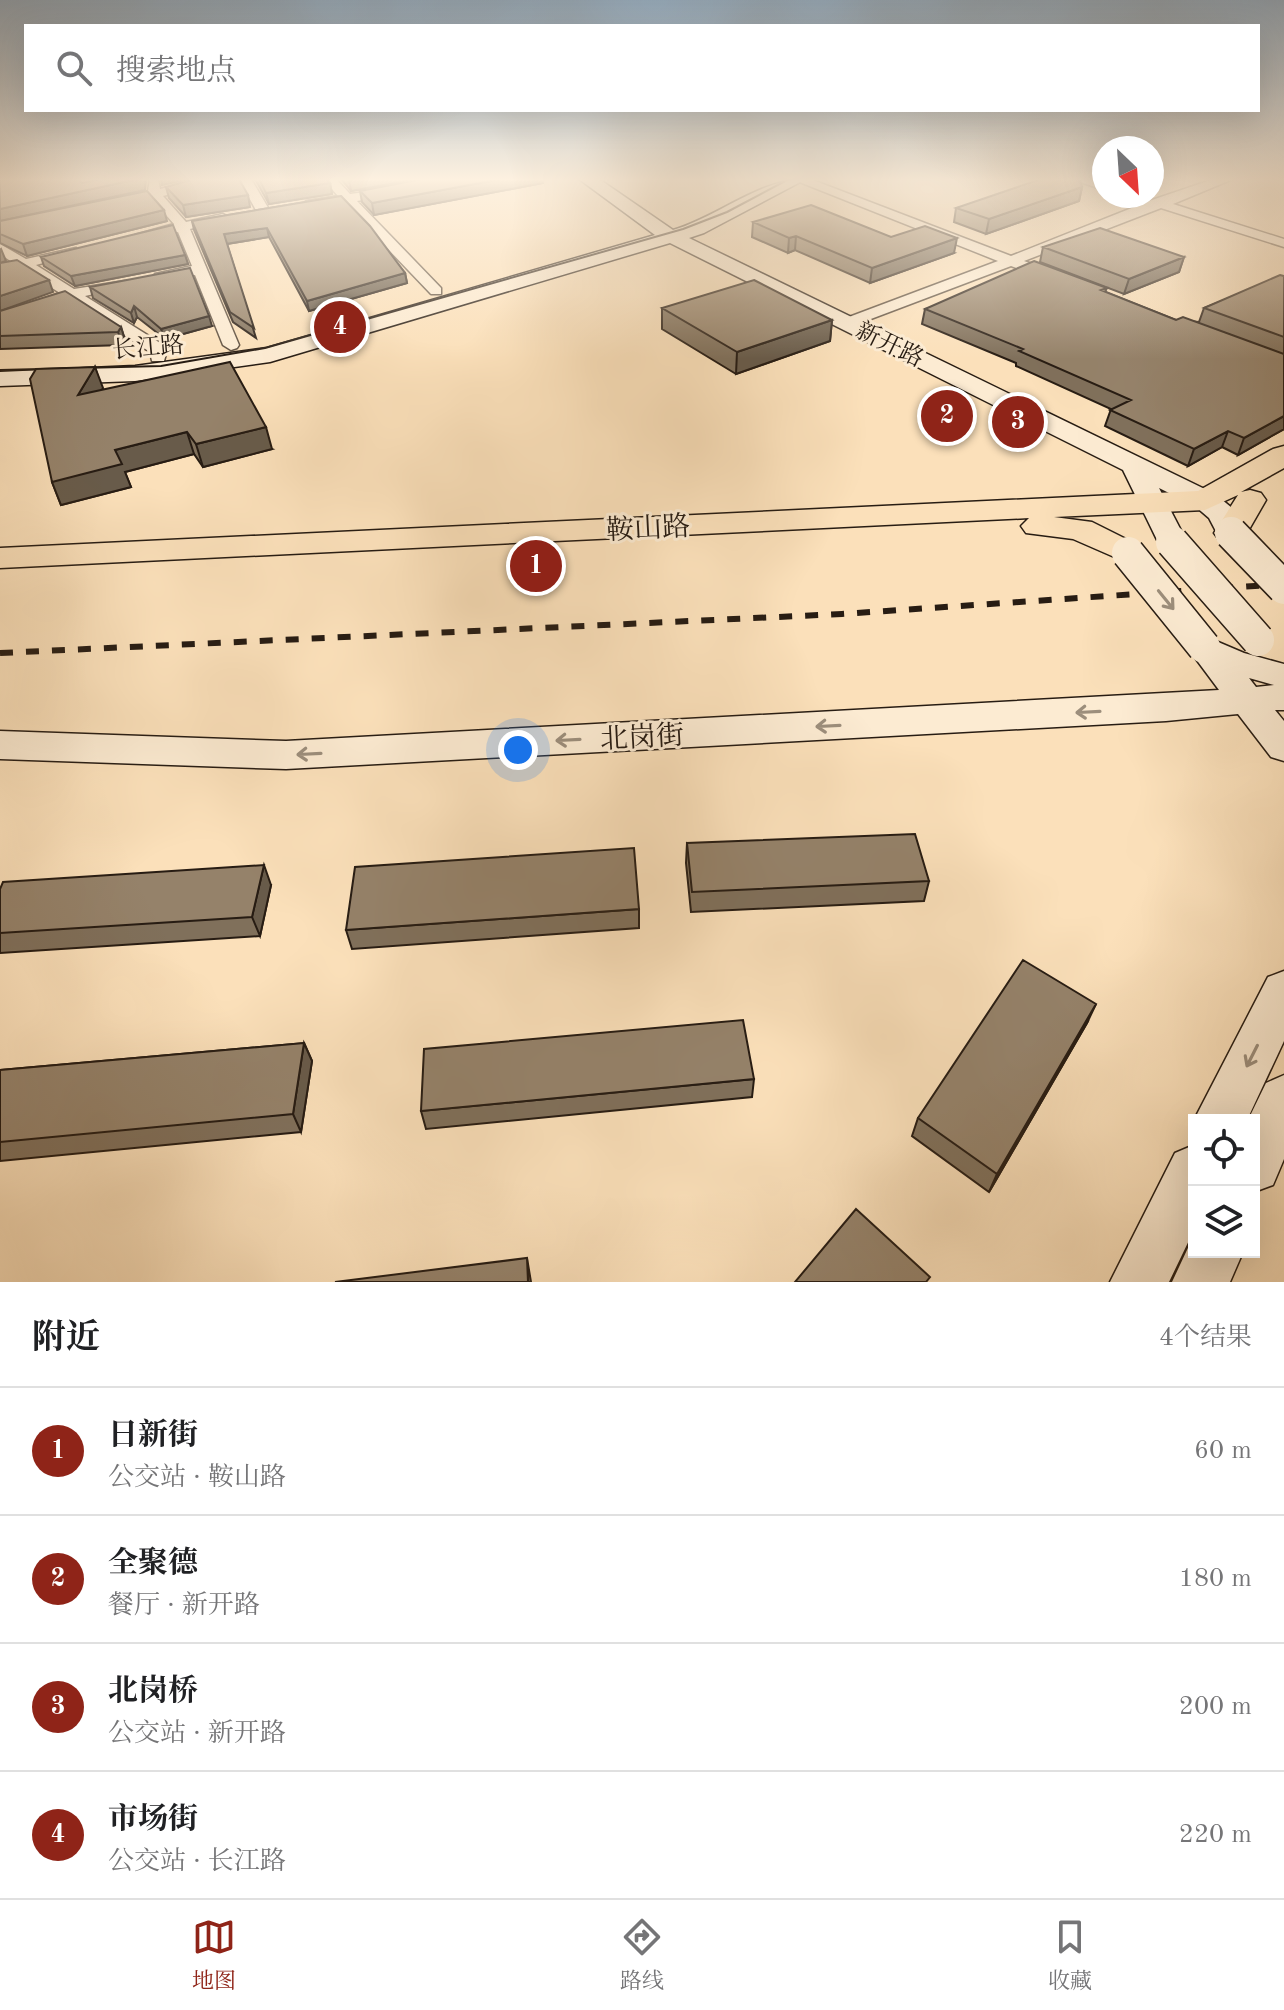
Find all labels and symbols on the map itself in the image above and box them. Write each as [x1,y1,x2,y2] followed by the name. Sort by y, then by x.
[1092,136,1164,208] north arrow
[314,297,366,357] pin: 4
[852,317,928,372] street label: 新开路
[111,331,185,364] street label: 长江路
[921,386,973,446] pin: 2
[992,392,1044,452] pin: 3
[605,511,691,546] street label: 鞍山路
[510,536,562,596] pin: 1
[1157,589,1175,610] one-way arrow
[1075,705,1102,720] one-way arrow
[815,719,842,734] one-way arrow
[599,720,685,755] street label: 北岗街
[498,730,538,770] your location
[555,733,582,748] one-way arrow
[296,747,323,762] one-way arrow
[1244,1044,1259,1068] one-way arrow

